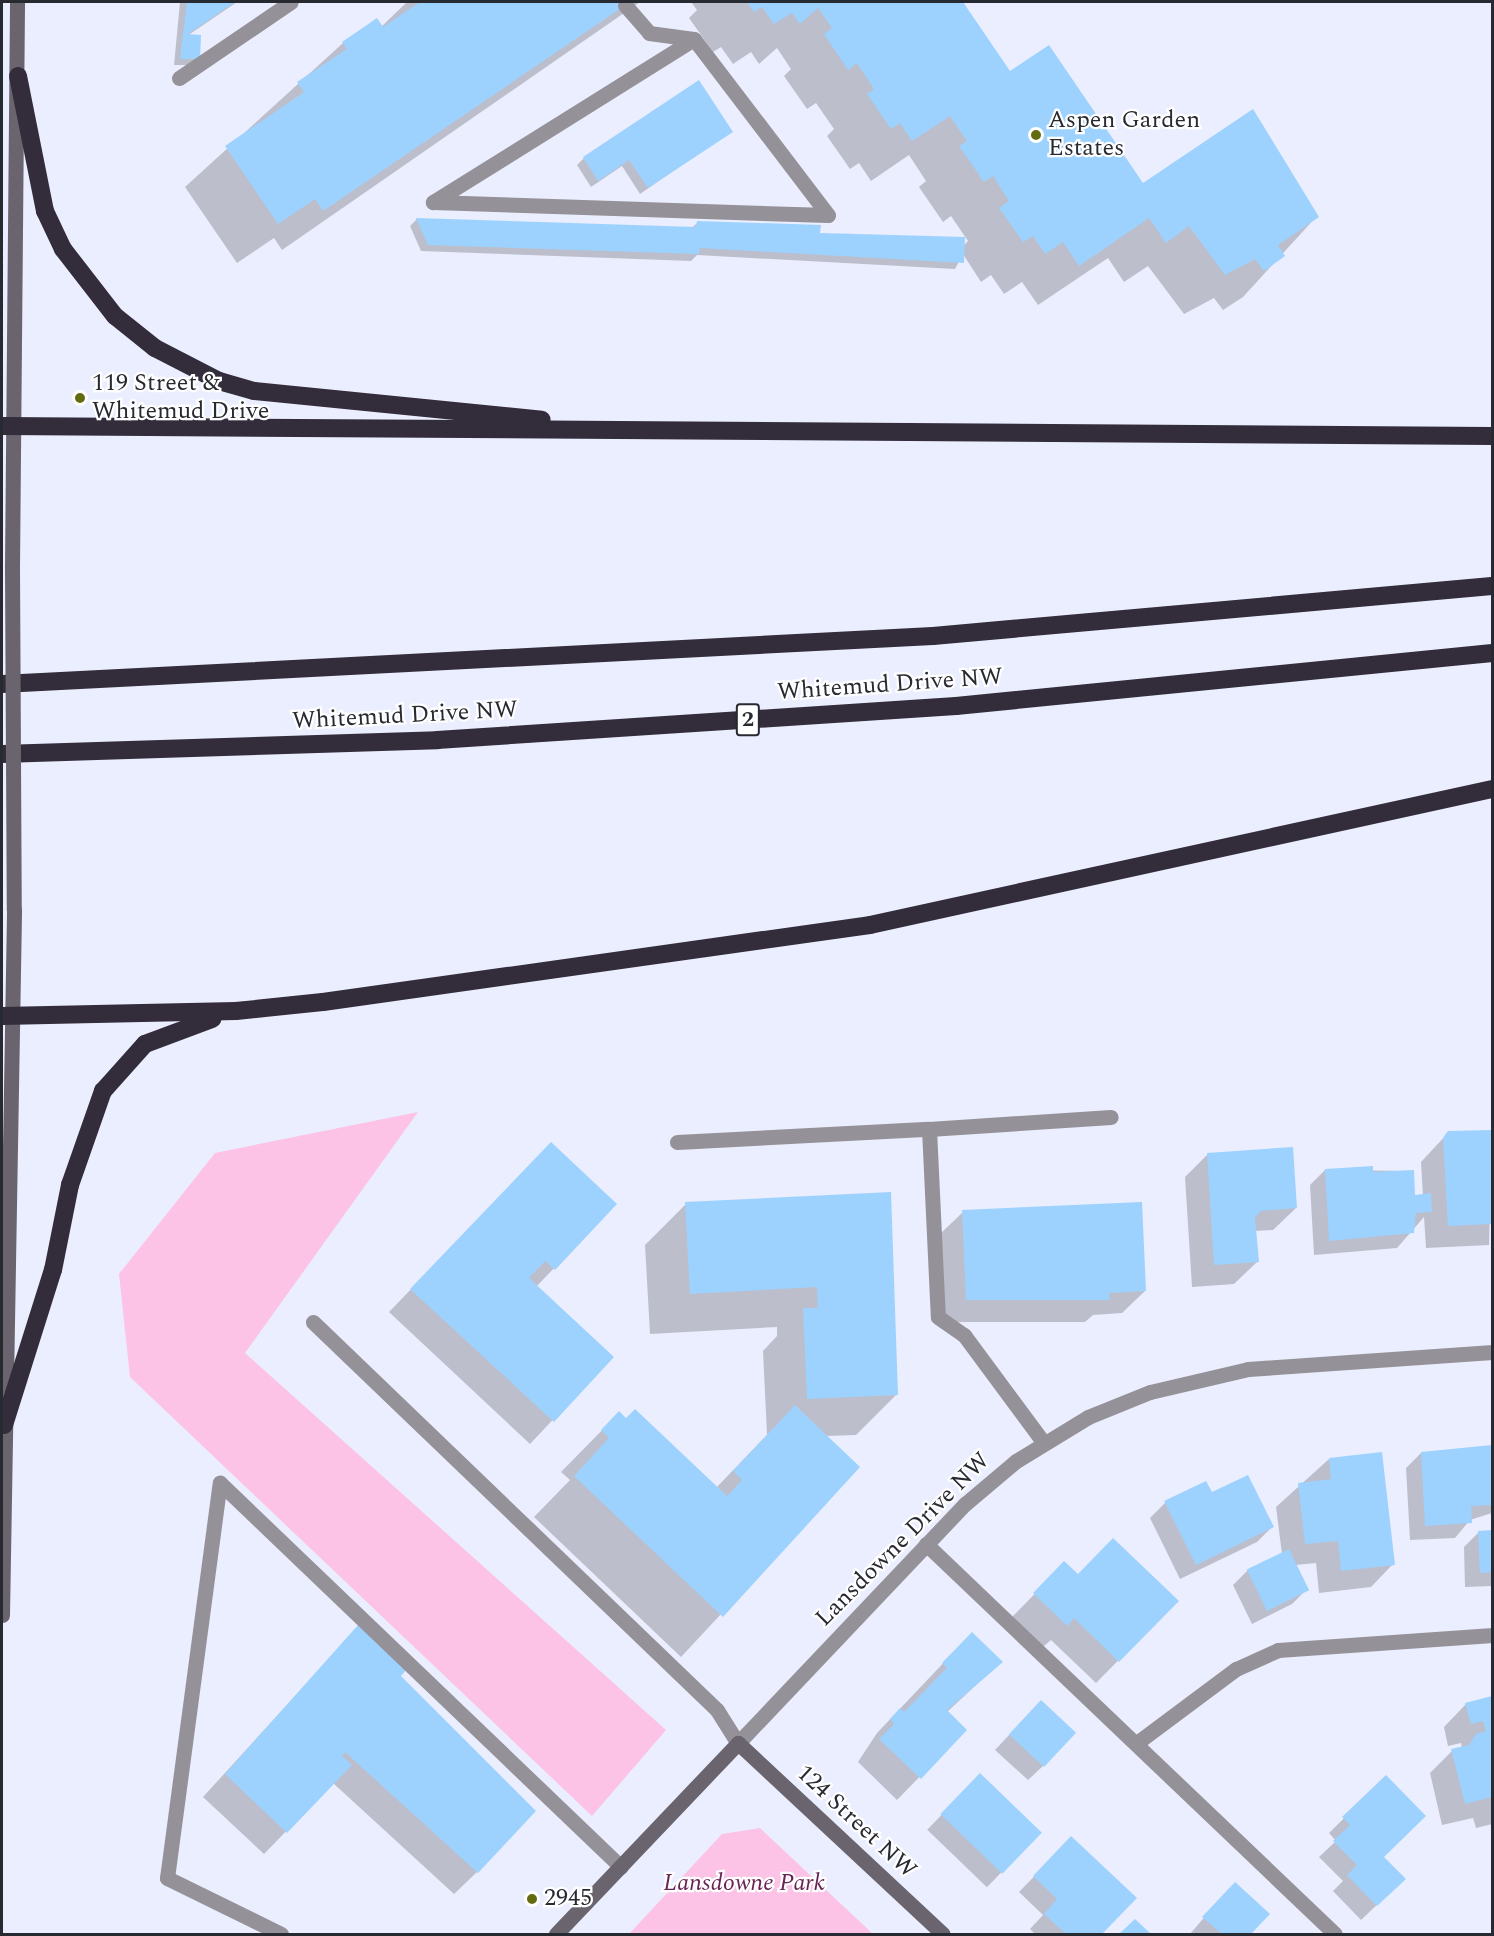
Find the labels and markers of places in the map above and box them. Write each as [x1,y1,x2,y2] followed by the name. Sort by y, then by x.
[1048,107,1200,163] place label: Aspen Garden Estates
[1029,128,1043,142] marker: Aspen Garden Estates
[92,370,269,426] place label: 119 Street & Whitemud Drive
[73,391,87,405] marker: 119 Street & Whitemud Drive
[544,1885,592,1913] place label: 2945
[525,1892,539,1906] marker: 2945

